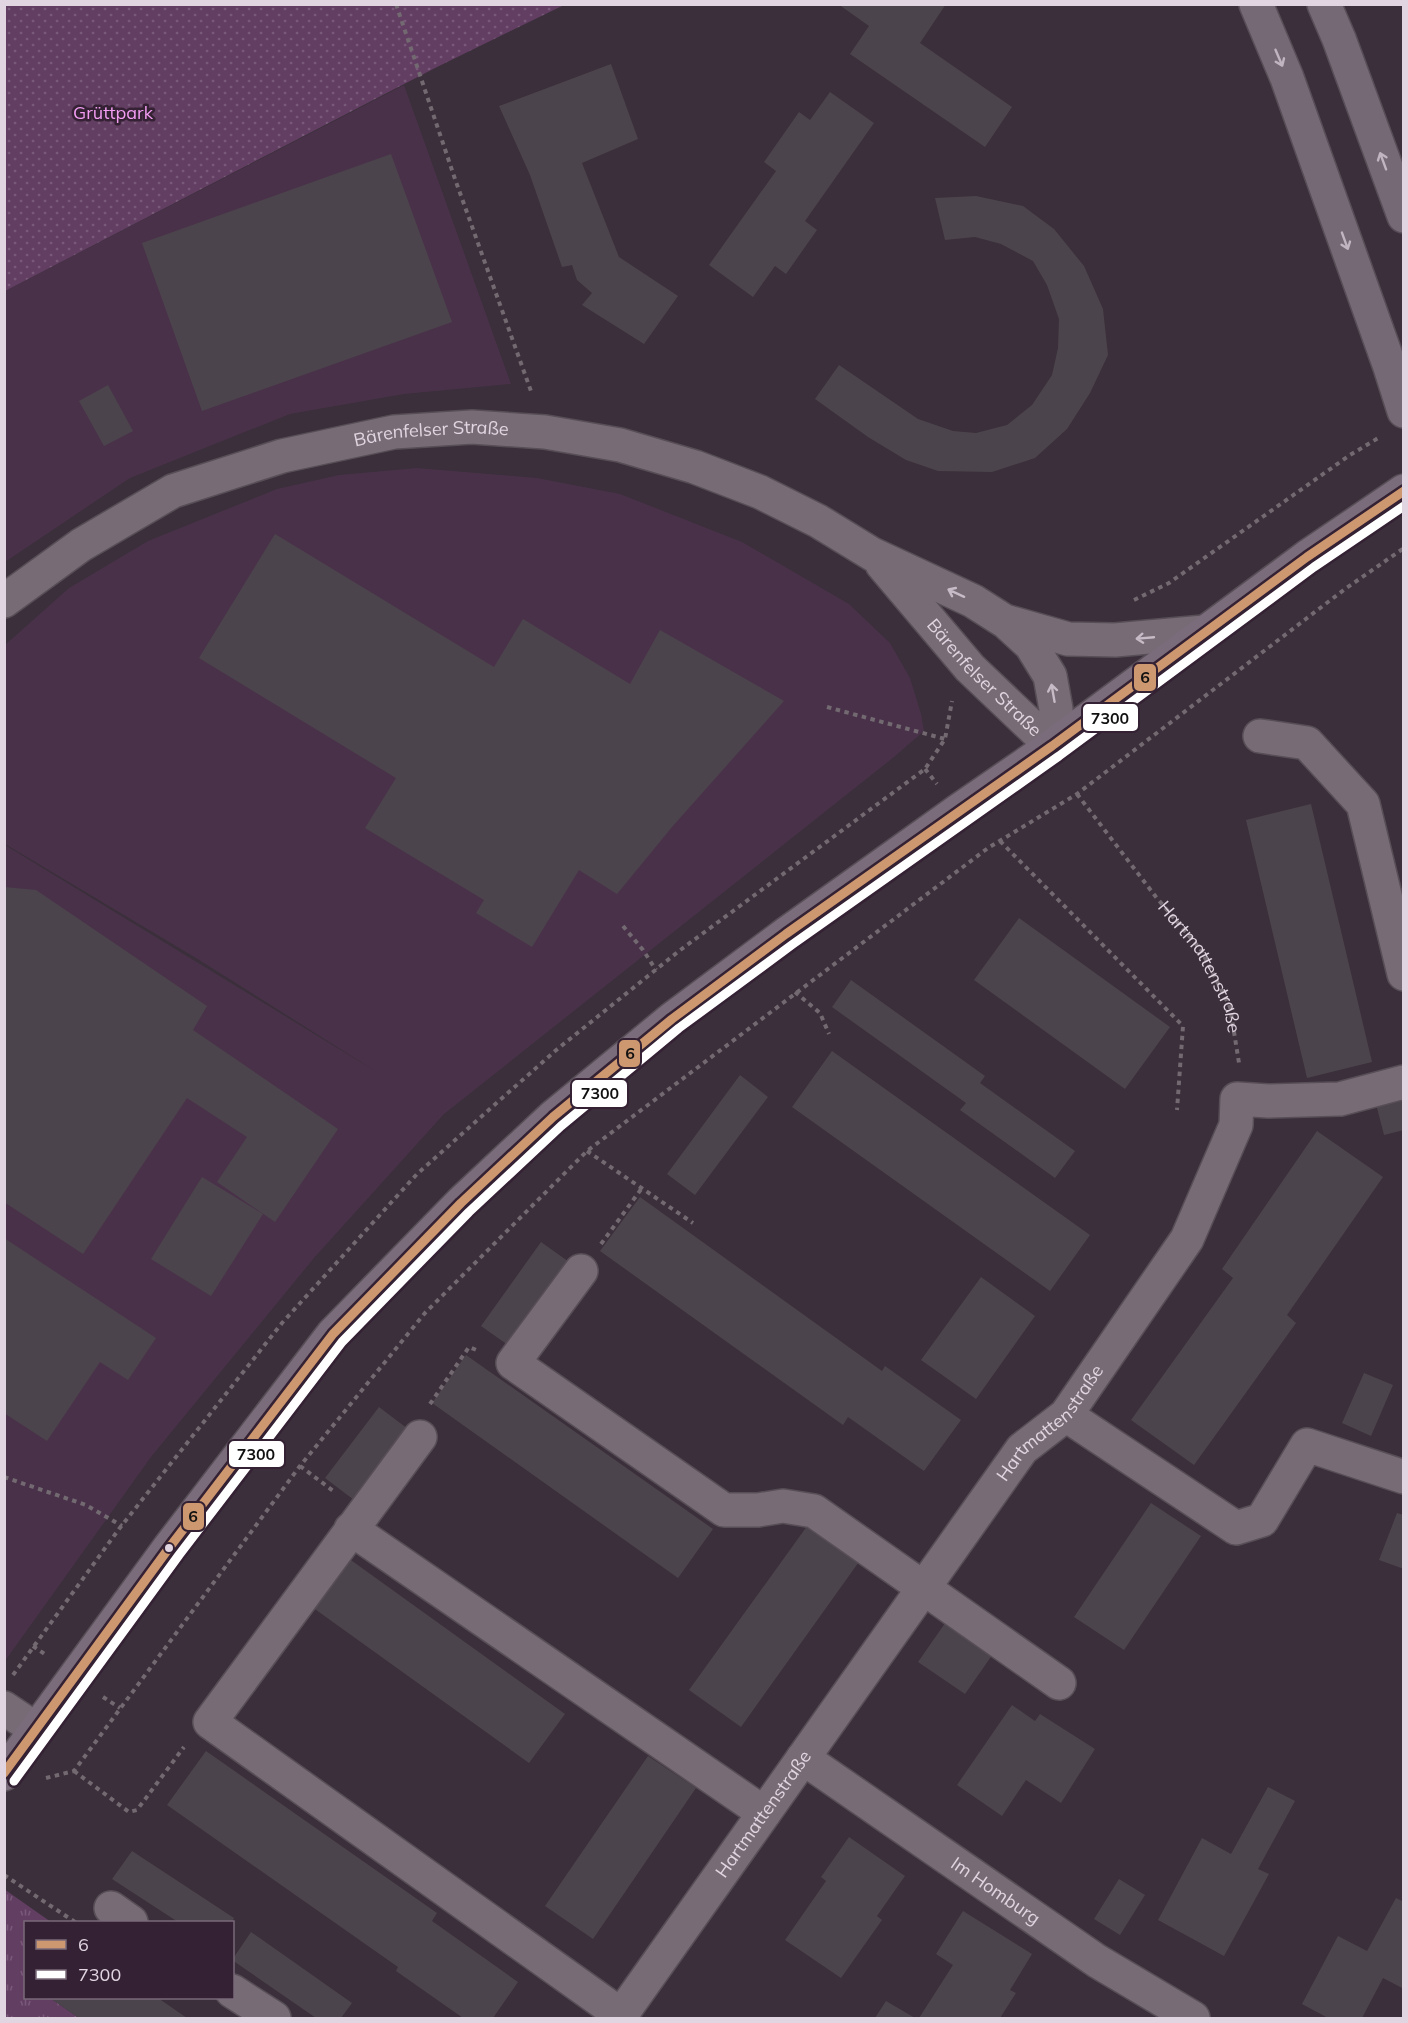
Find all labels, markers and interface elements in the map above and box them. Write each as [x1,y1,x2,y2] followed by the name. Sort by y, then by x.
[1273,49,1285,67] one-way arrow
[73,101,154,124] park label: Grüttpark
[1377,152,1388,171] one-way arrow
[1341,232,1352,250] one-way arrow
[352,415,510,451] street label: Bärenfelser Straße
[947,586,965,598] one-way arrow
[922,614,1047,741] street label: Bärenfelser Straße
[1136,632,1156,643] one-way arrow
[1133,663,1157,692] line badge: 6
[1140,667,1150,687] text: 6
[1048,683,1059,703] one-way arrow
[1082,703,1139,732] line badge: 7300
[1091,708,1129,728] text: 7300
[1153,896,1246,1035] street label: Hartmattenstraße
[618,1039,641,1068] line badge: 6
[625,1043,635,1063] text: 6
[571,1079,628,1108] line badge: 7300
[581,1083,619,1103] text: 7300
[991,1360,1108,1485] street label: Hartmattenstraße
[228,1440,285,1468] line badge: 7300
[237,1444,275,1464] text: 7300
[182,1502,205,1531] line badge: 6
[188,1506,198,1526] text: 6
[163,1542,175,1554] unlabelled marker
[710,1745,816,1882] street label: Hartmattenstraße
[947,1852,1045,1929] street label: Im Homburg
[24,1921,234,1999] legend
[78,1933,89,1956] text: 6
[78,1963,121,1986] text: 7300

